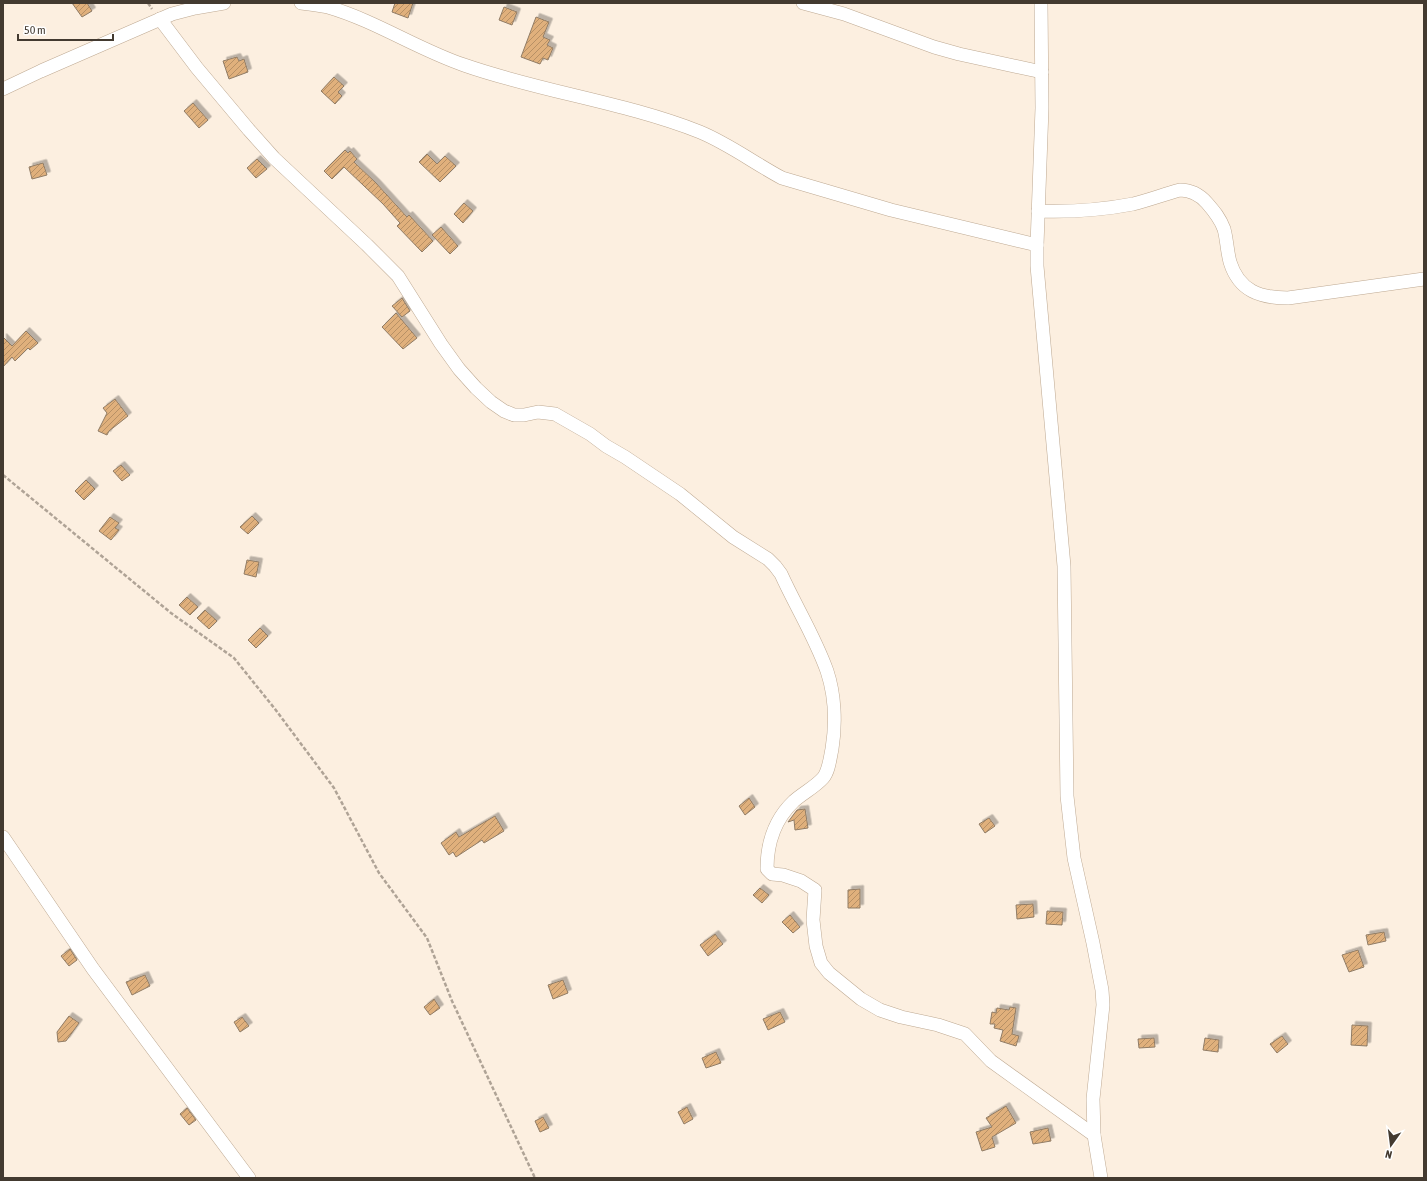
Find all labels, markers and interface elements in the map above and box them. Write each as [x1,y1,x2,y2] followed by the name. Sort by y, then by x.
[18,16,113,42] scale bar
[24,23,46,37] text: 50 m
[1371,1125,1411,1165] north arrow
[1384,1148,1393,1161] text: N

